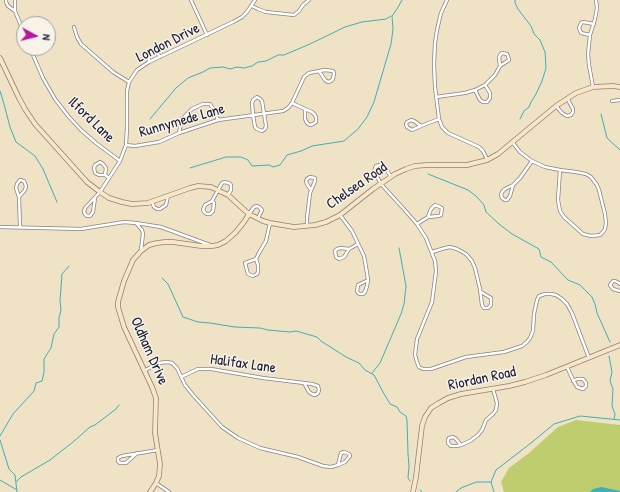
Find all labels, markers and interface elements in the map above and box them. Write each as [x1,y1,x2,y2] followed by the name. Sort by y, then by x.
[16,16,56,56] north arrow
[133,19,203,67] street label: London Drive
[40,34,54,41] text: N
[64,93,118,147] street label: Ilford Lane
[137,100,227,142] street label: Runnymede Lane
[323,159,391,213] street label: Chelsea Road
[126,314,172,388] street label: Oldham Drive
[209,351,277,377] street label: Halifax Lane
[447,363,517,395] street label: Riordan Road

